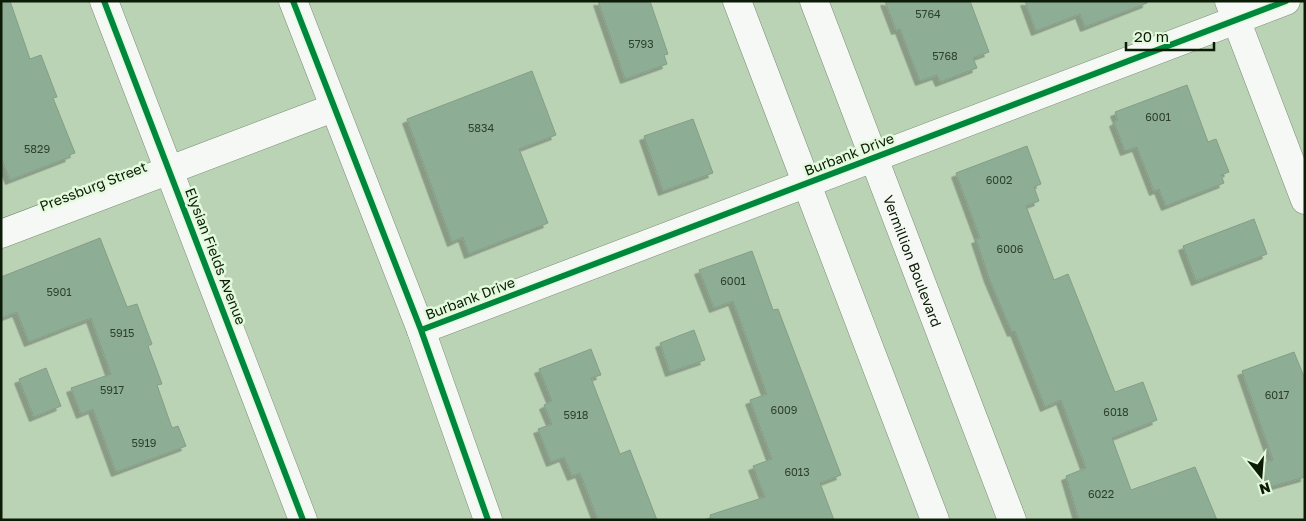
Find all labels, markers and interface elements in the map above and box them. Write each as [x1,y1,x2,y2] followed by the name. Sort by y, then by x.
[915,7,941,20] house number: 5764
[1126,20,1214,52] scale bar
[1134,27,1169,45] text: 20 m
[628,37,654,50] house number: 5793
[932,49,958,62] house number: 5768
[1145,110,1171,123] house number: 6001
[468,121,494,134] house number: 5834
[802,129,896,179] street label: Burbank Drive
[24,142,50,155] house number: 5829
[37,158,149,214] street label: Pressburg Street
[986,173,1012,186] house number: 6002
[182,185,250,327] street label: Elysian Fields Avenue
[880,193,946,329] street label: Vermillion Boulevard
[997,242,1024,255] house number: 6006
[423,273,517,323] street label: Burbank Drive
[720,274,746,287] house number: 6001
[46,285,72,298] house number: 5901
[110,326,134,339] house number: 5915
[100,383,124,396] house number: 5917
[1265,388,1289,401] house number: 6017
[771,403,797,416] house number: 6009
[1103,405,1129,418] house number: 6018
[563,408,589,421] house number: 5918
[131,436,157,449] house number: 5919
[1236,451,1286,501] north arrow
[784,465,810,478] house number: 6013
[1257,479,1273,499] text: N
[1088,487,1114,500] house number: 6022

